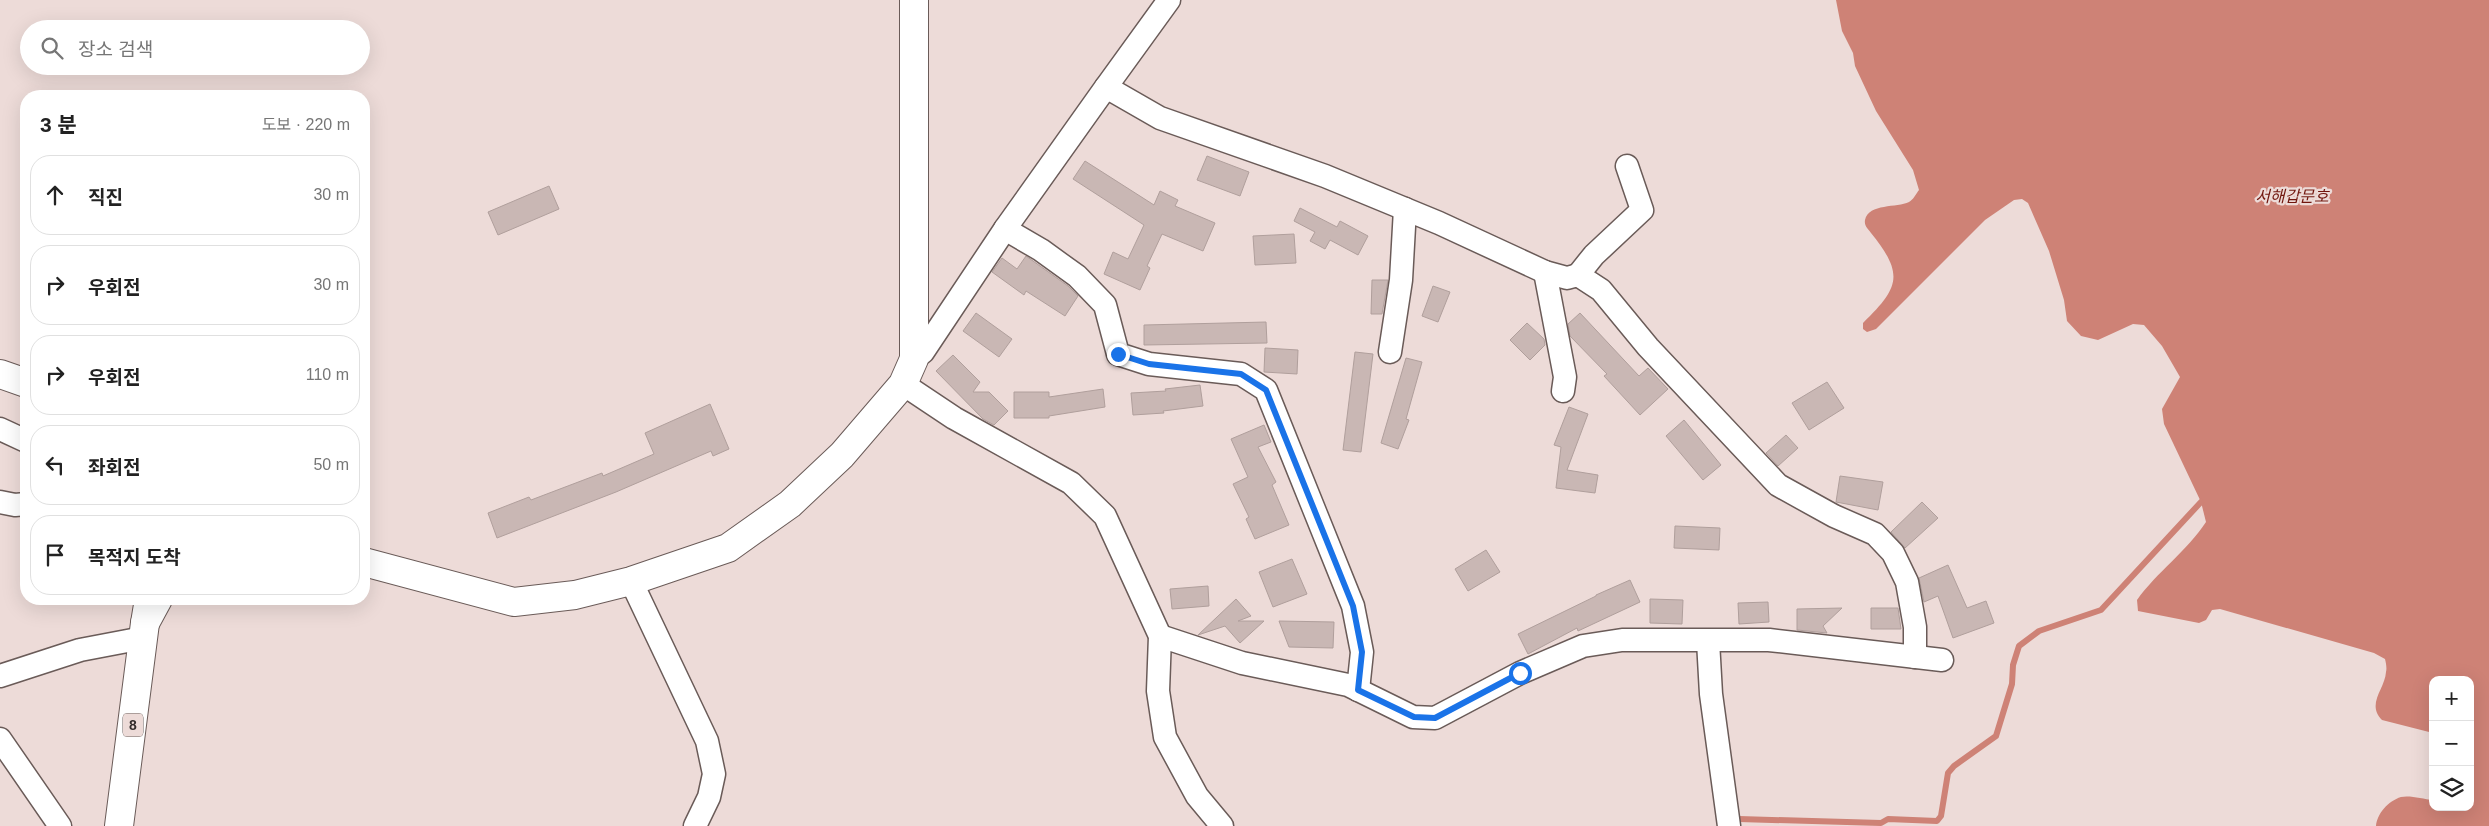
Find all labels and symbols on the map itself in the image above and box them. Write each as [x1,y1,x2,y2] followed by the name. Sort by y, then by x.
[2255,188,2330,205] water label: 서해갑문호
[1107,343,1130,366] route end
[1509,662,1532,685] route start
[123,714,143,736] road number: 8

